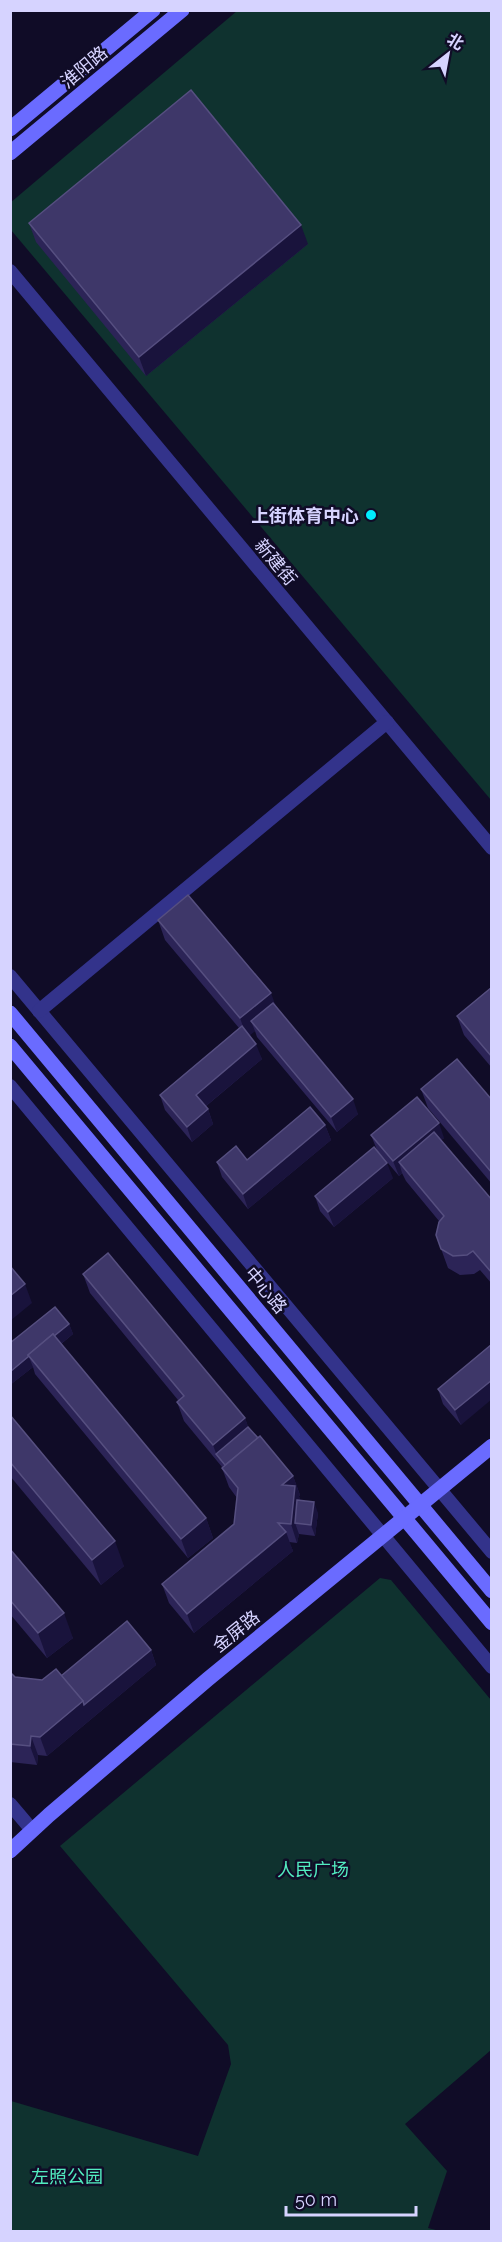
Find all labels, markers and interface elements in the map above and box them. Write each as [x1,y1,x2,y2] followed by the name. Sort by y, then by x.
[418,24,478,84] north arrow
[444,29,467,54] text: 北
[57,42,111,92] street label: 淮阳路
[251,505,359,526] place label: 上街体育中心
[364,508,378,522] marker: 上街体育中心
[251,535,301,589] street label: 新建街
[241,1263,291,1317] street label: 中心路
[208,1606,264,1656] street label: 金屏路
[277,1859,349,1880] park label: 人民广场
[31,2166,103,2187] park label: 左照公园
[286,2179,416,2217] scale bar
[295,2189,337,2210] text: 50 m

